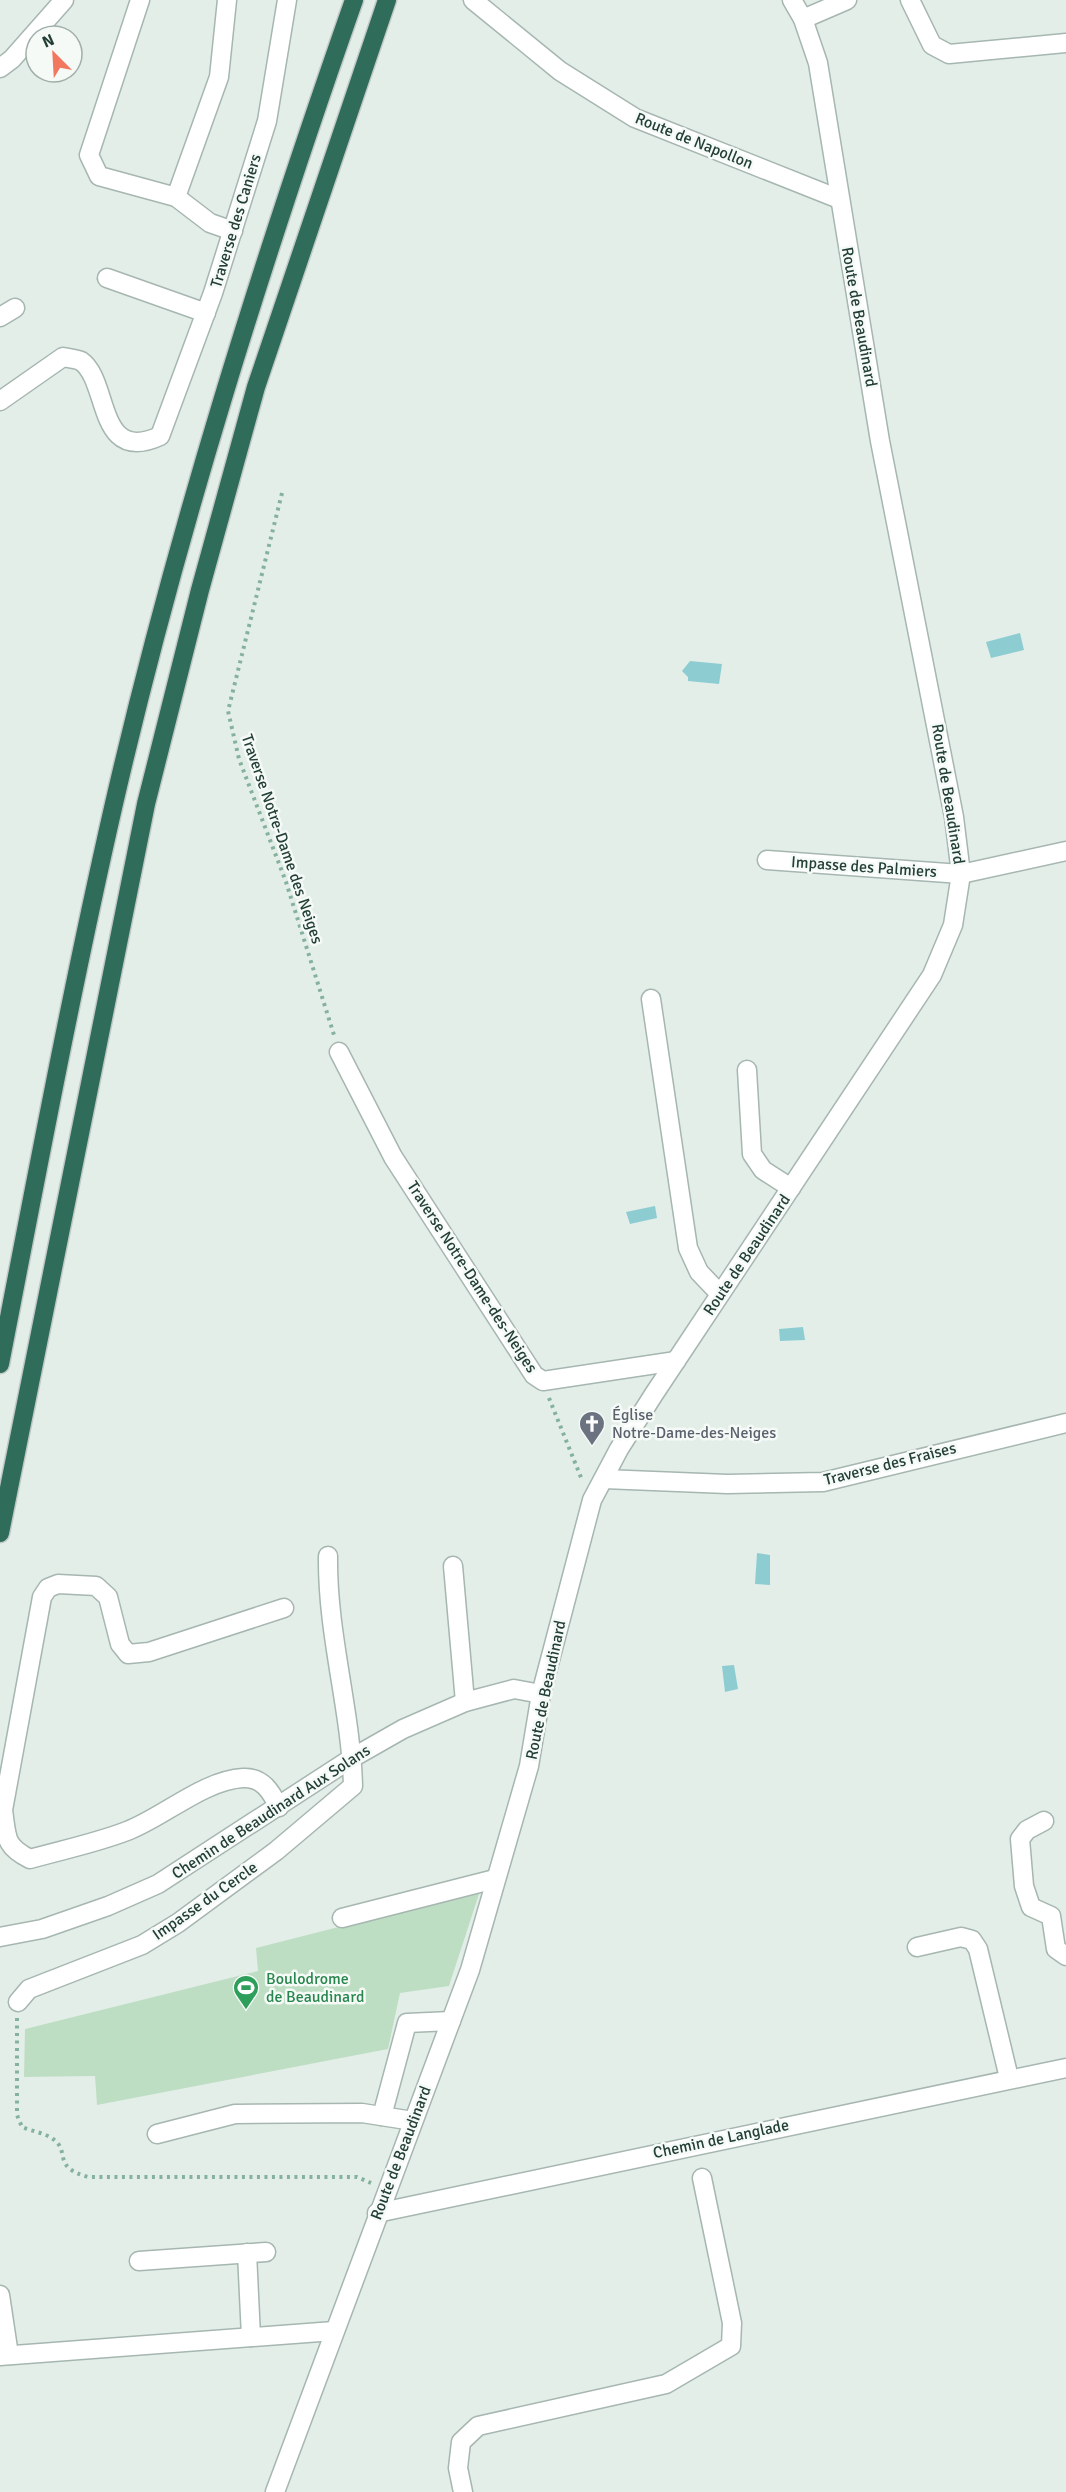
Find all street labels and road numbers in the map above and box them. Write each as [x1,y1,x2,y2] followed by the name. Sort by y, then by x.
[632,108,756,174] street label: Route de Napollon
[206,152,266,290] street label: Traverse des Caniers
[837,245,881,389] street label: Route de Beaudinard
[927,722,969,866] street label: Route de Beaudinard
[237,732,327,946] street label: Traverse Notre-Dame des Neiges
[790,852,938,882] street label: Impasse des Palmiers
[402,1177,542,1377] street label: Traverse Notre-Dame-des-Neiges
[699,1191,795,1319] street label: Route de Beaudinard
[822,1438,958,1490] street label: Traverse des Fraises
[521,1619,571,1761] street label: Route de Beaudinard
[168,1740,374,1884] street label: Chemin de Beaudinard Aux Solans
[149,1857,261,1945] street label: Impasse du Cercle
[366,2083,436,2223] street label: Route de Beaudinard
[651,2115,791,2163] street label: Chemin de Langlade

